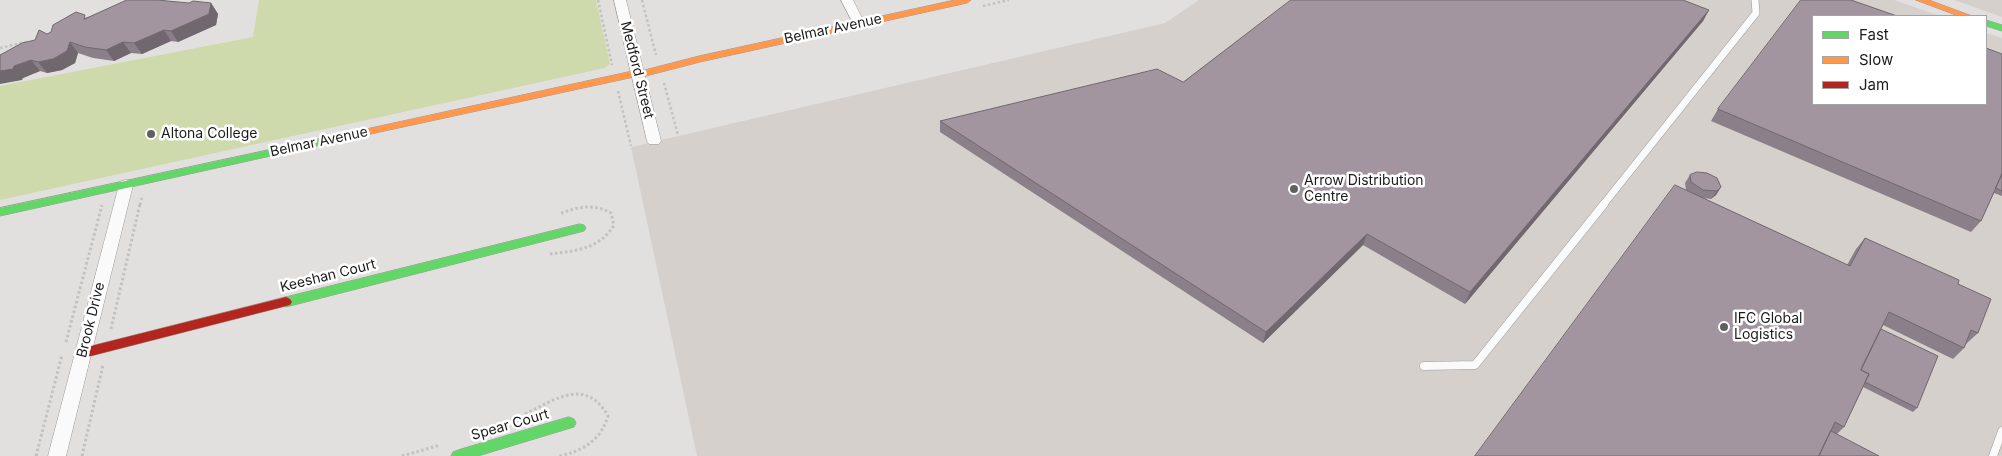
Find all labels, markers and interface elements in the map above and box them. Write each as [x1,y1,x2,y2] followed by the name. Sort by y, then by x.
[783,10,883,48] street label: Belmar Avenue
[1812,15,1987,105] legend
[617,20,657,120] street label: Medford Street
[1859,25,1889,44] text: Fast
[1859,50,1893,69] text: Slow
[1859,75,1889,94] text: Jam
[269,123,369,161] street label: Belmar Avenue
[161,126,257,142] place label: Altona College
[145,128,157,140] marker: Altona College
[1304,173,1424,206] place label: Arrow Distribution Centre
[1288,183,1300,195] marker: Arrow Distribution Centre
[278,256,378,296] street label: Keeshan Court
[73,280,109,360] street label: Brook Drive
[1734,311,1802,344] place label: IFC Global Logistics
[1718,321,1730,333] marker: IFC Global Logistics
[469,406,551,444] street label: Spear Court

